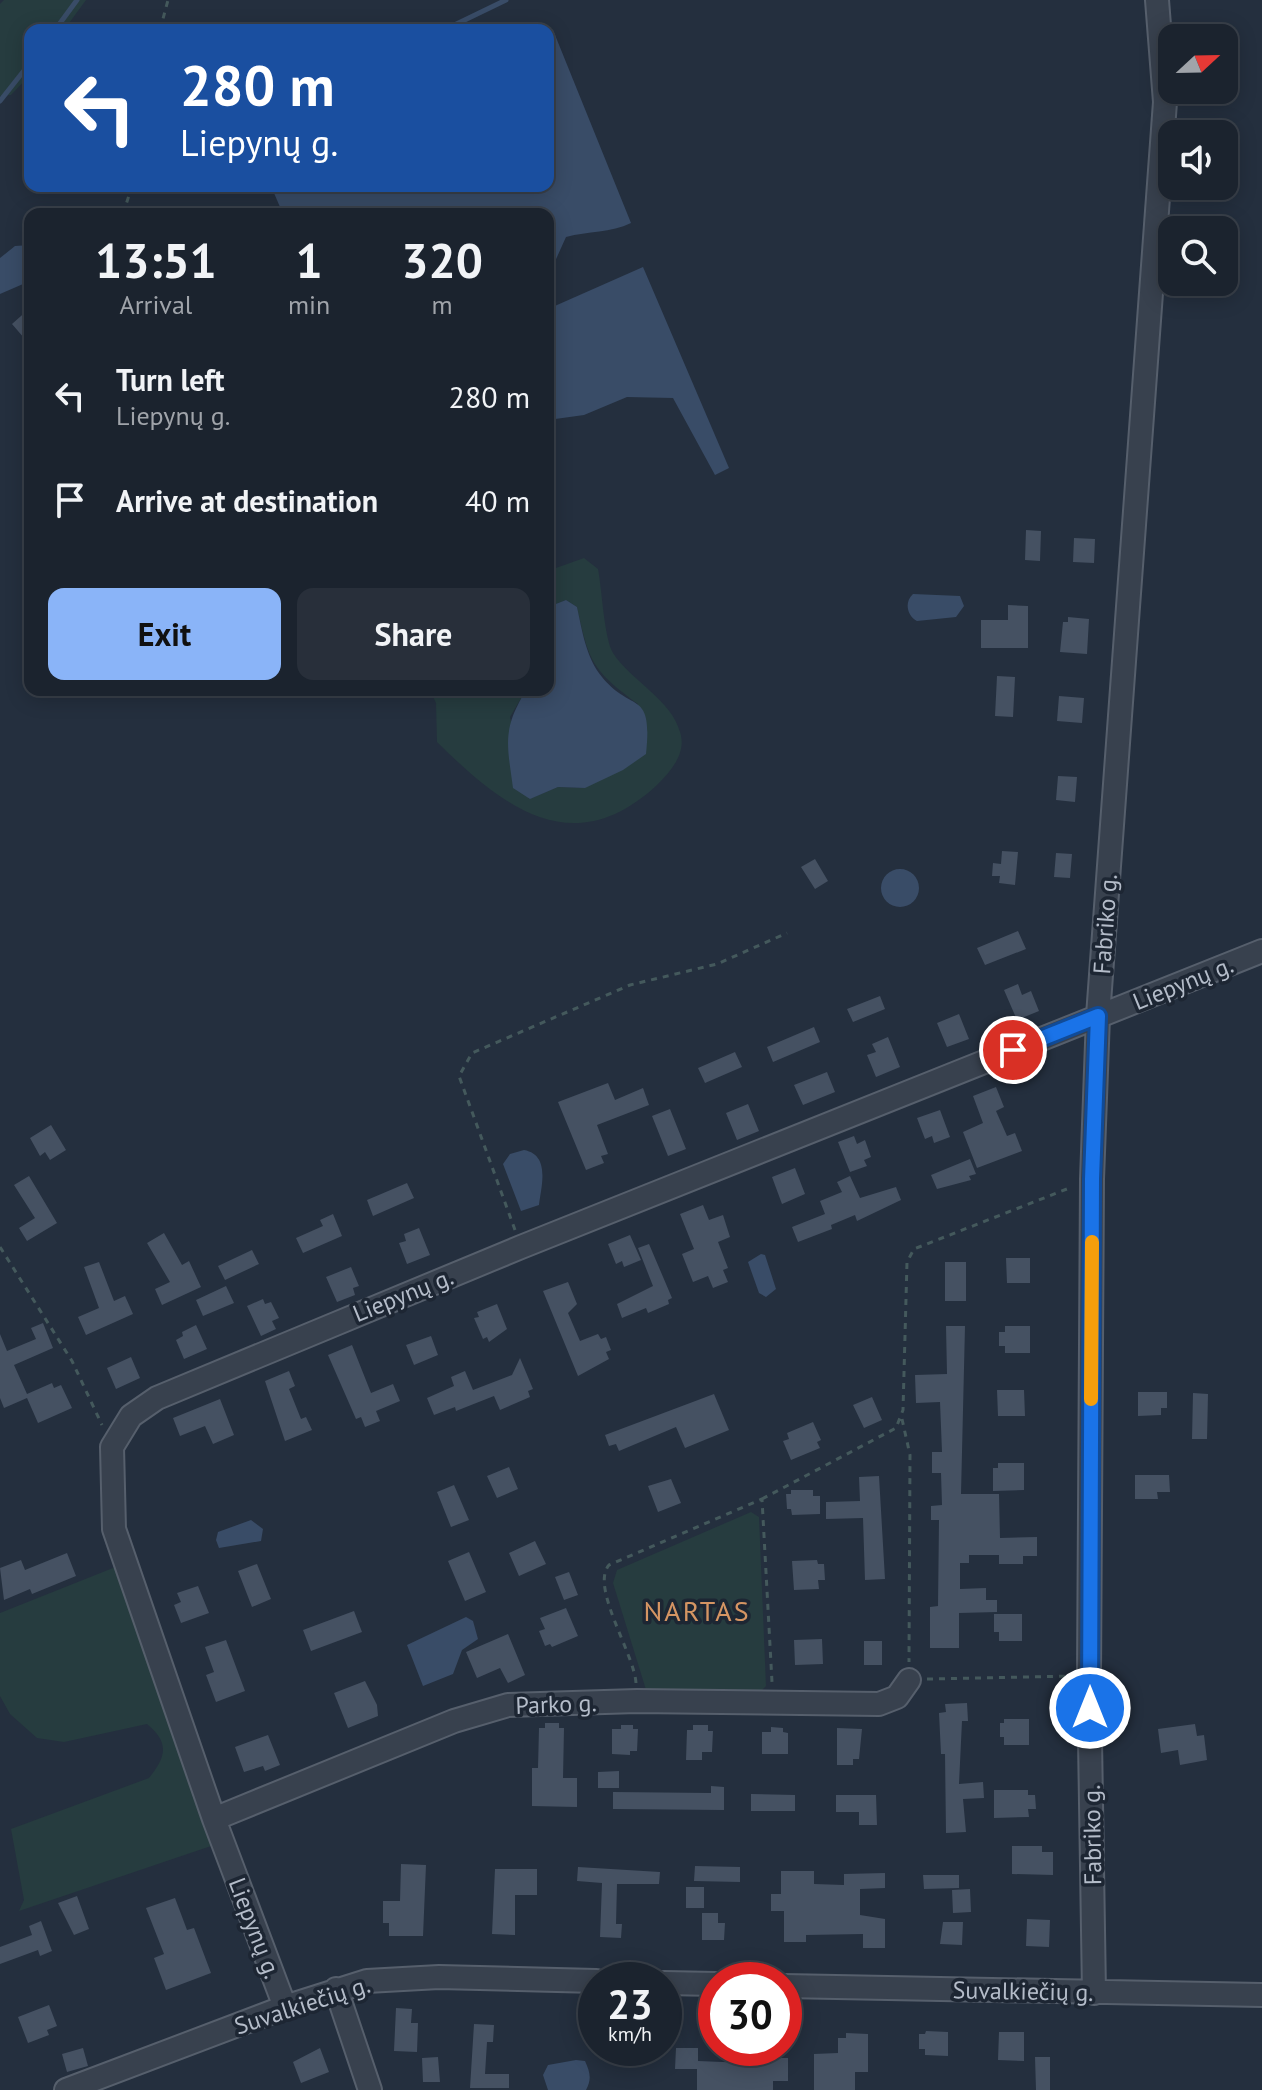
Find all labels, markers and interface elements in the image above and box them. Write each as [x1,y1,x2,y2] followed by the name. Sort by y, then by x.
[1158,24,1238,104] north arrow
[1158,24,1238,296] map controls
[180,49,335,121] text: 280 m
[48,56,152,160] icon: left
[180,119,338,166] text: Liepynų g.
[1158,120,1238,200] button: sound
[1158,216,1238,296] button: search
[95,229,217,291] text: 13:51
[295,229,323,291] text: 1
[401,229,483,291] text: 320
[120,288,192,321] text: Arrival
[288,288,330,321] text: min
[432,288,453,321] text: m
[116,360,224,399] text: Turn left
[48,374,92,418] icon: left
[449,377,530,416] text: 280 m
[116,399,230,432] text: Liepynų g.
[48,478,92,522] icon: arrive
[116,481,378,520] text: Arrive at destination
[465,481,530,520] text: 40 m
[48,588,281,680] button: Exit
[297,588,530,680] button: Share
[1086,873,1124,975] street label: Fabriko g.
[1128,949,1238,1017] street label: Liepynų g.
[979,1016,1047,1084] pin
[991,1028,1035,1072] icon: arrive
[348,1261,458,1329] street label: Liepynų g.
[643,1592,751,1629] district label: NARTAS
[1048,1666,1132,1750] position arrow
[515,1687,597,1721] street label: Parko g.
[1076,1785,1108,1885] street label: Fabriko g.
[222,1873,288,1983] street label: Liepynų g.
[698,1962,802,2066] speed limit sign: 30
[230,1969,374,2041] street label: Suvalkiečių g.
[952,1974,1094,2008] street label: Suvalkiečių g.
[607,1978,653,2030] text: 23
[608,2021,652,2047] text: km/h

